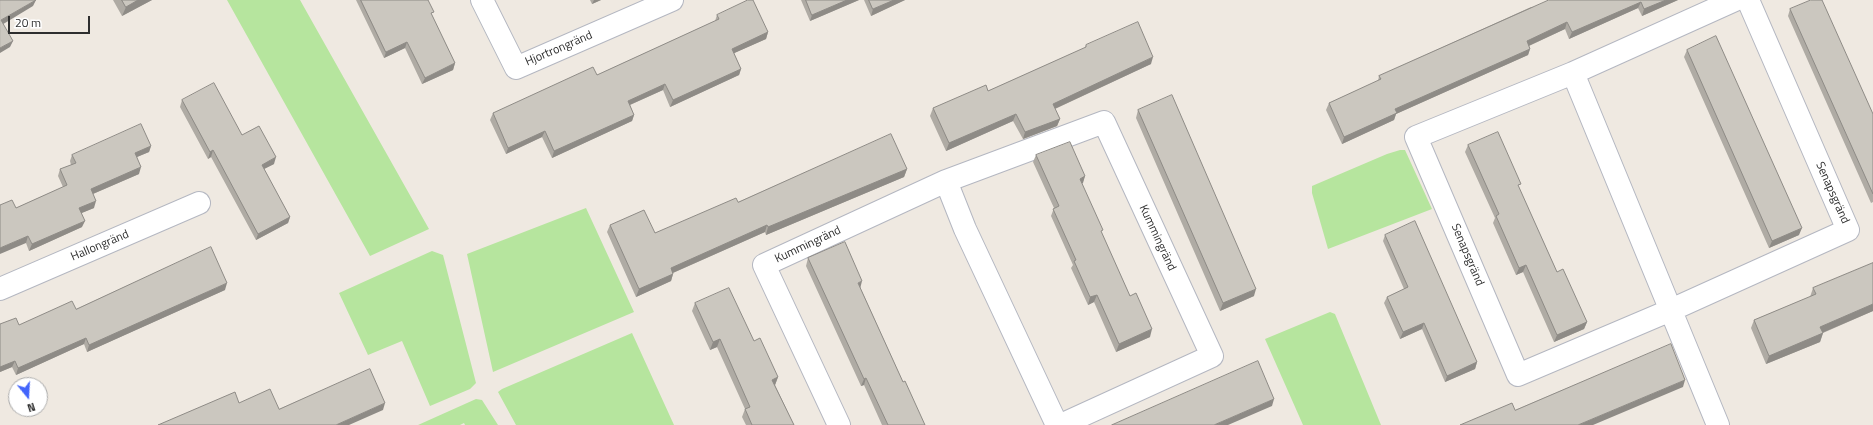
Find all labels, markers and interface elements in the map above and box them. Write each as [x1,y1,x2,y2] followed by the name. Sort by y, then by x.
[10,8,92,34] scale bar
[15,13,41,32] text: 20 m
[523,28,595,70] street label: Hjortrongränd
[1812,160,1852,226] street label: Senapsgränd
[1135,203,1179,273] street label: Kummingränd
[1447,222,1487,288] street label: Senapsgränd
[773,223,843,267] street label: Kummingränd
[69,227,131,265] street label: Hallongränd
[8,377,48,417] north arrow
[25,399,37,416] text: N

